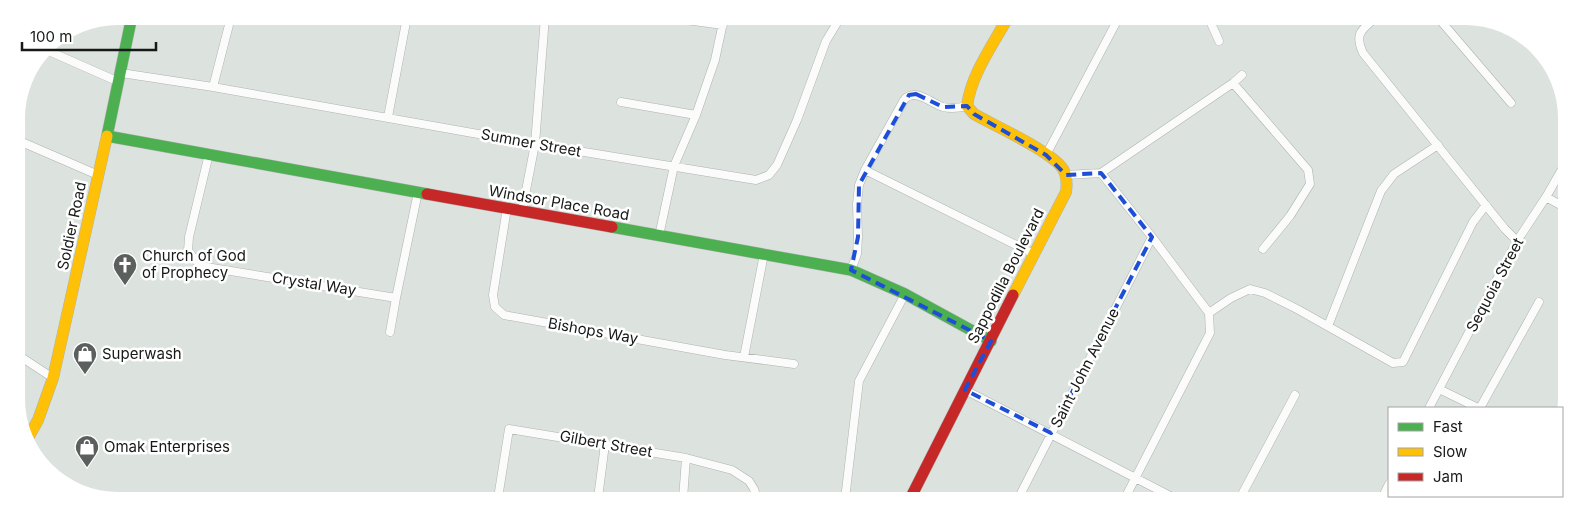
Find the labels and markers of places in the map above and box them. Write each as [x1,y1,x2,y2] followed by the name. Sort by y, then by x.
[142,246,246,282] place label: Church of God of Prophecy
[112,252,138,286] church icon: Church of God of Prophecy
[72,341,98,375] shop icon: Superwash
[102,344,182,363] place label: Superwash
[74,434,100,468] shop icon: Omak Enterprises
[104,437,230,456] place label: Omak Enterprises

